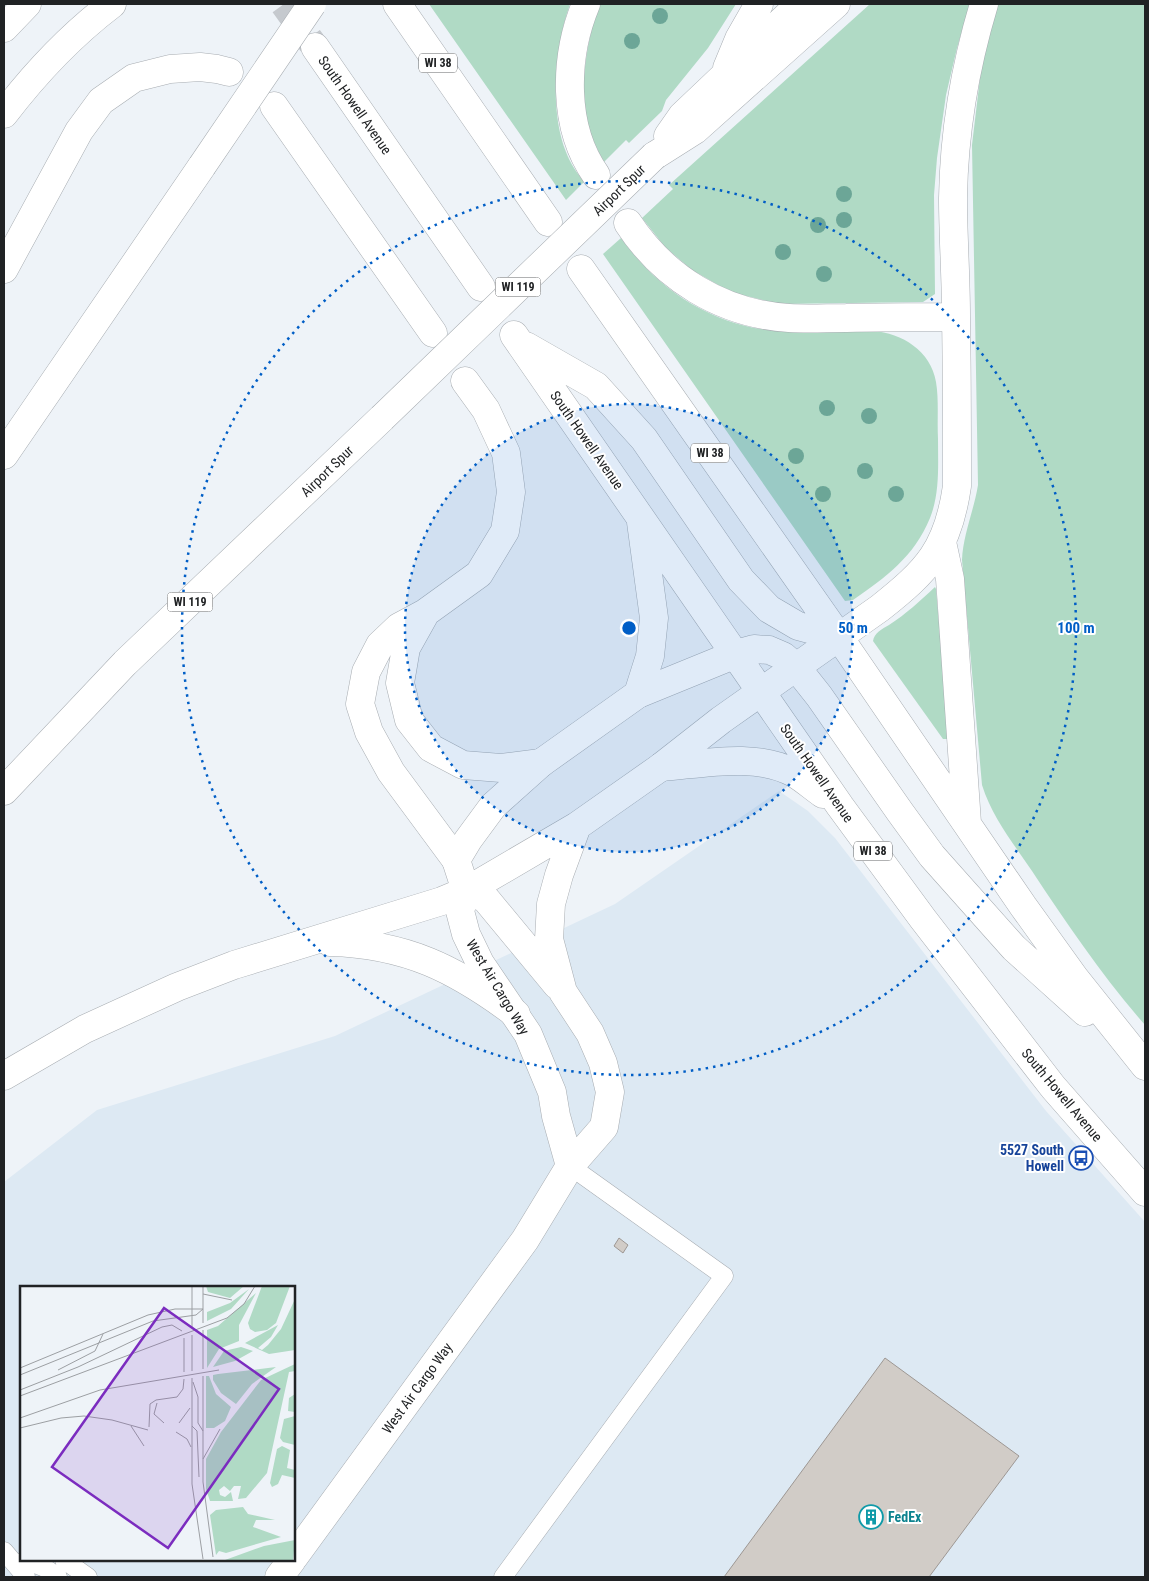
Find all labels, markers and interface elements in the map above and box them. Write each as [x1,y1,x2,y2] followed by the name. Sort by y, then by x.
[315,53,395,158] street label: South Howell Avenue
[419,54,457,72] road number: WI 38
[589,161,649,219] street label: Airport Spur
[496,278,540,296] road number: WI 119
[547,388,627,493] street label: South Howell Avenue
[297,442,357,500] street label: Airport Spur
[691,443,729,462] road number: WI 38
[168,592,212,612] road number: WI 119
[620,619,638,637] centre of rings
[838,619,868,637] text: 50 m
[1057,619,1095,637] text: 100 m
[777,721,857,826] street label: South Howell Avenue
[854,841,892,860] road number: WI 38
[463,936,533,1038] street label: West Air Cargo Way
[1018,1045,1106,1145] street label: South Howell Avenue
[1000,1142,1064,1174] place label: 5527 South Howell
[1068,1145,1094,1171] bus stop icon: 5527 South Howell
[20,1286,295,1561] inset map
[379,1339,455,1437] street label: West Air Cargo Way
[858,1504,884,1530] building icon: FedEx
[888,1509,922,1525] place label: FedEx

